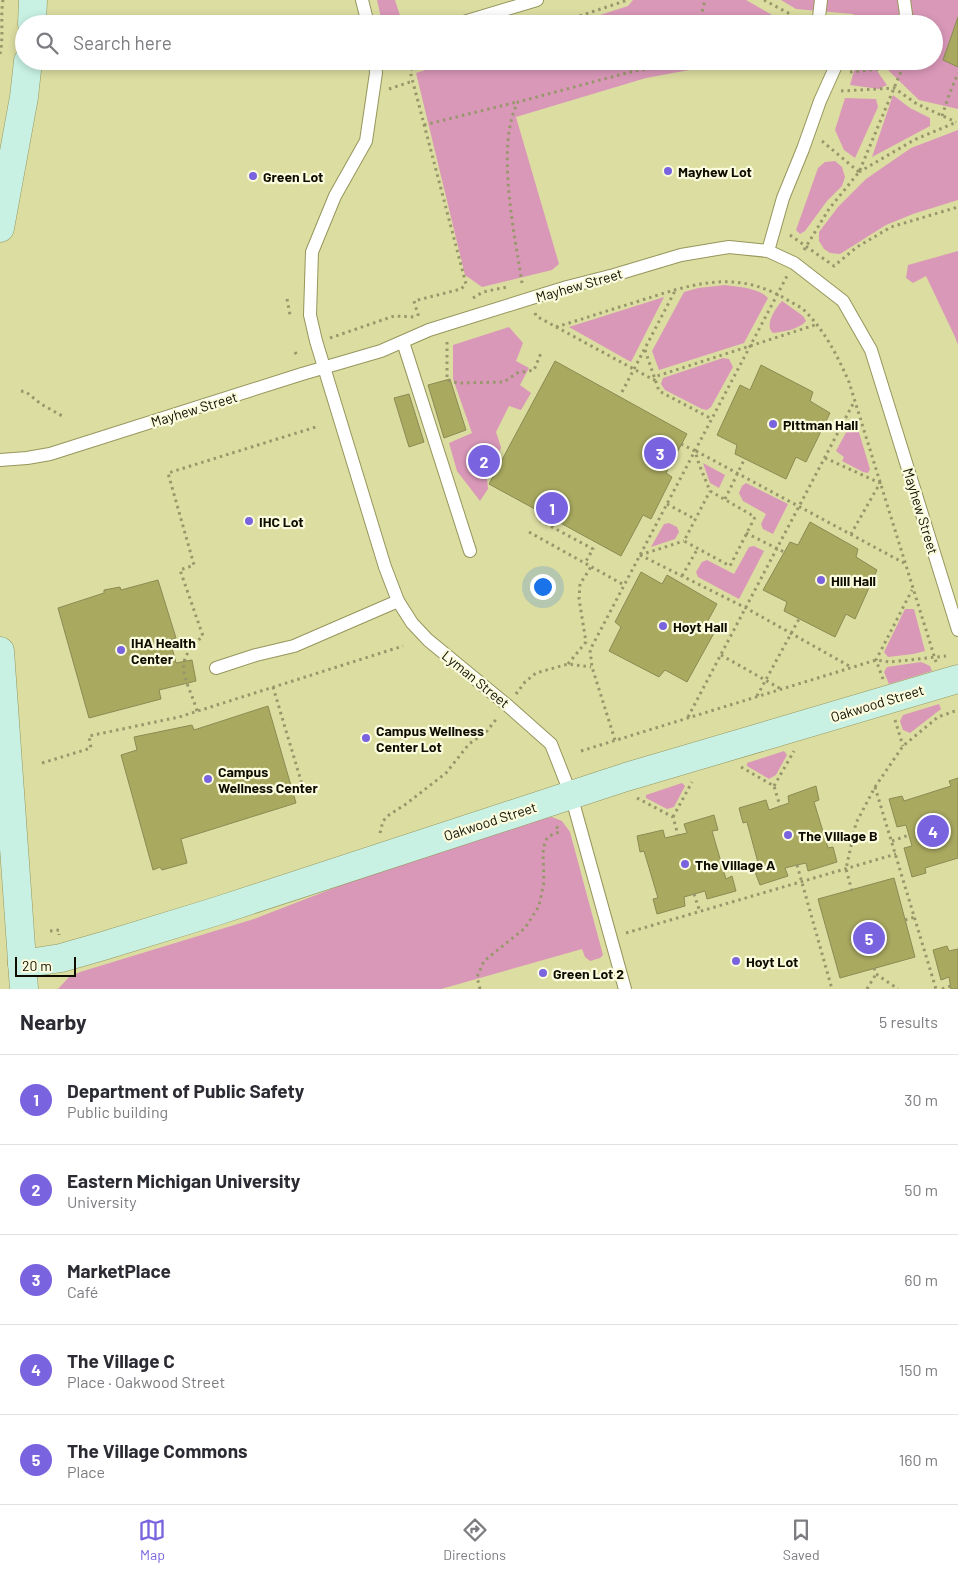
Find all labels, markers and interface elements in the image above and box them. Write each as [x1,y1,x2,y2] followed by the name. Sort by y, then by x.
[15,15,943,70] search box
[33,29,61,57] icon: search
[73,31,172,54] text: Search here
[678,163,752,180] place label: Mayhew Lot
[662,165,674,177] marker: Mayhew Lot
[263,168,323,185] place label: Green Lot
[247,170,259,182] marker: Green Lot
[534,265,624,305] street label: Mayhew Street
[149,388,239,430] street label: Mayhew Street
[783,416,858,433] place label: Pittman Hall
[767,418,779,430] marker: Pittman Hall
[644,434,676,472] pin: 3
[468,442,500,480] pin: 2
[900,466,942,556] street label: Mayhew Street
[536,489,568,527] pin: 1
[259,513,304,530] place label: IHC Lot
[243,515,255,527] marker: IHC Lot
[831,572,876,589] place label: Hill Hall
[530,574,556,600] your location
[815,574,827,586] marker: Hill Hall
[673,618,727,635] place label: Hoyt Hall
[657,620,669,632] marker: Hoyt Hall
[131,634,196,667] place label: IHA Health Center
[115,644,127,656] marker: IHA Health Center
[439,647,513,711] street label: Lyman Street
[828,681,926,725] street label: Oakwood Street
[376,722,484,755] place label: Campus Wellness Center Lot
[360,732,372,744] marker: Campus Wellness Center Lot
[218,763,318,796] place label: Campus Wellness Center
[202,773,214,785] marker: Campus Wellness Center
[441,798,539,844] street label: Oakwood Street
[917,812,949,850] pin: 4
[798,827,878,844] place label: The Village B
[782,829,794,841] marker: The Village B
[695,856,776,873] place label: The Village A
[679,858,691,870] marker: The Village A
[853,919,885,957] pin: 5
[746,953,798,970] place label: Hoyt Lot
[15,954,76,977] scale bar
[730,955,742,967] marker: Hoyt Lot
[22,957,52,974] text: 20 m
[553,965,624,982] place label: Green Lot 2
[537,967,549,979] marker: Green Lot 2
[20,1009,86,1034] text: Nearby
[879,1012,938,1031] text: 5 results
[67,1079,304,1102] text: Department of Public Safety
[33,1090,39,1109] text: 1
[904,1090,938,1109] text: 30 m
[67,1102,168,1121] text: Public building
[67,1169,300,1192] text: Eastern Michigan University
[32,1180,40,1199] text: 2
[904,1180,938,1199] text: 50 m
[67,1192,137,1211] text: University
[67,1259,171,1282] text: MarketPlace
[32,1270,40,1289] text: 3
[904,1270,938,1289] text: 60 m
[67,1282,98,1301] text: Café
[67,1349,175,1372] text: The Village C
[31,1360,41,1379] text: 4
[899,1360,938,1379] text: 150 m
[67,1372,225,1391] text: Place · Oakwood Street
[67,1439,248,1462] text: The Village Commons
[32,1450,40,1469] text: 5
[899,1450,938,1469] text: 160 m
[67,1462,105,1481] text: Place
[138,1516,166,1563] tab: Map
[443,1516,506,1563] tab: Directions
[783,1516,820,1563] tab: Saved

